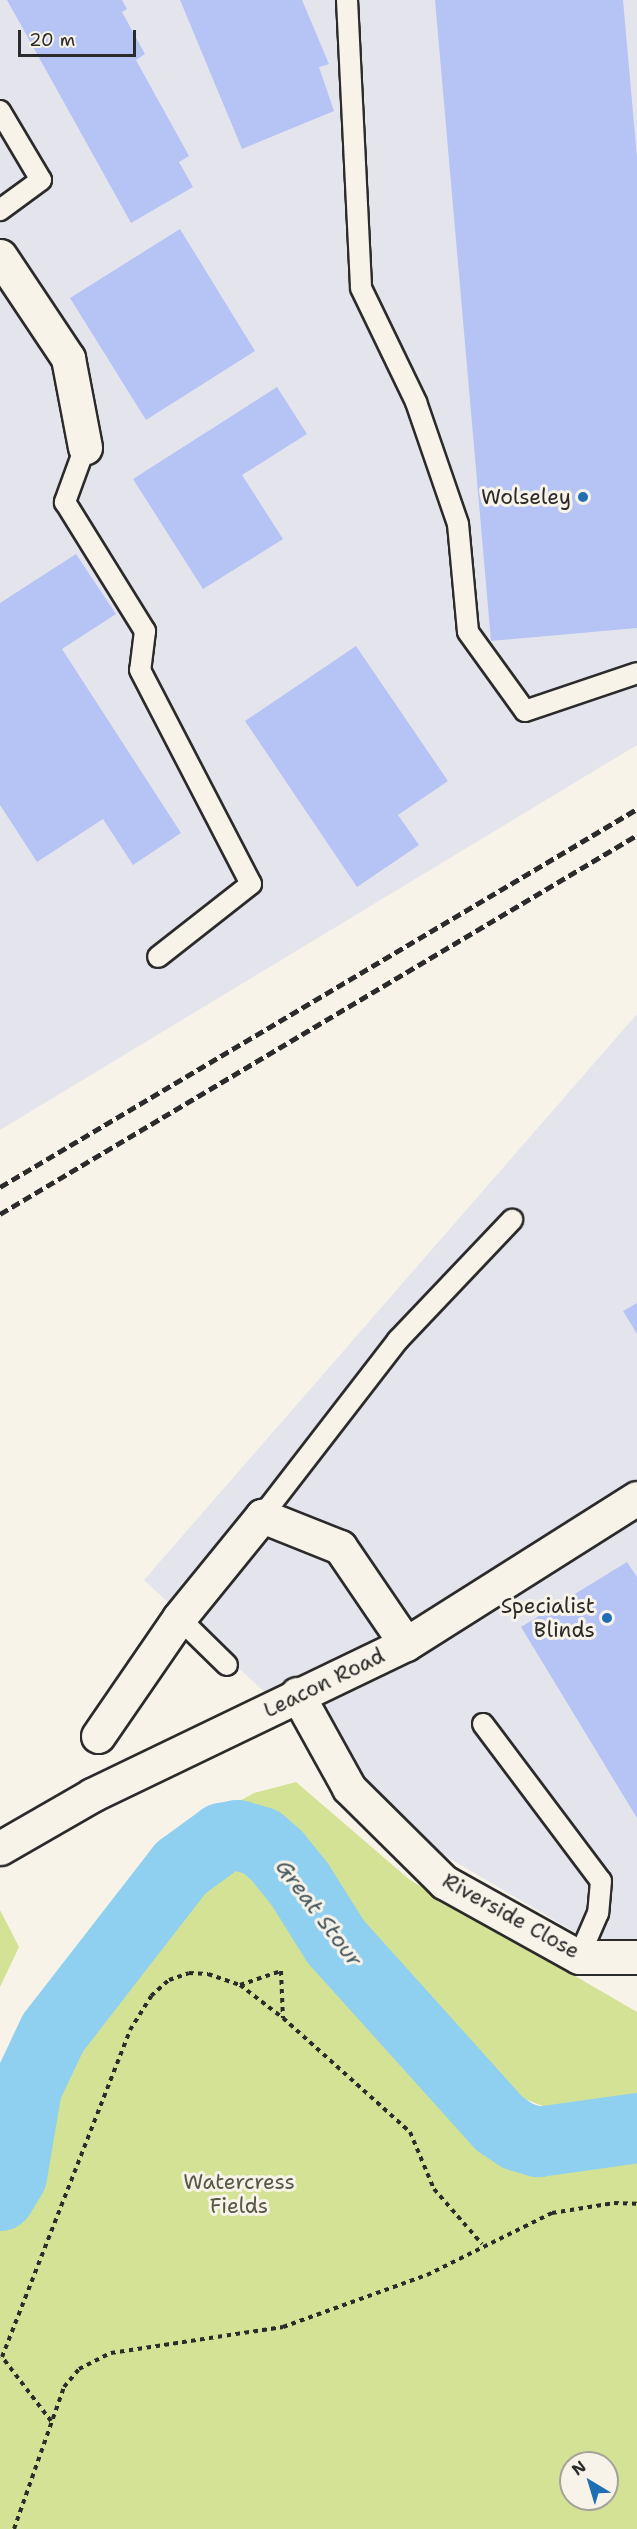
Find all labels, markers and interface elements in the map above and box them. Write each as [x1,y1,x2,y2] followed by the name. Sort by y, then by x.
[21,18,140,56] scale bar
[29,28,75,52] text: 20 m
[481,484,571,510] place label: Wolseley
[576,490,590,504] marker: Wolseley
[501,1593,595,1643] place label: Specialist Blinds
[600,1611,614,1625] marker: Specialist Blinds
[259,1643,389,1723] street label: Leacon Road
[270,1854,368,1972] water label: Great Stour
[438,1868,584,1964] street label: Riverside Close
[183,2169,295,2219] park label: Watercress Fields
[559,2451,619,2511] north arrow
[567,2456,590,2480] text: N

